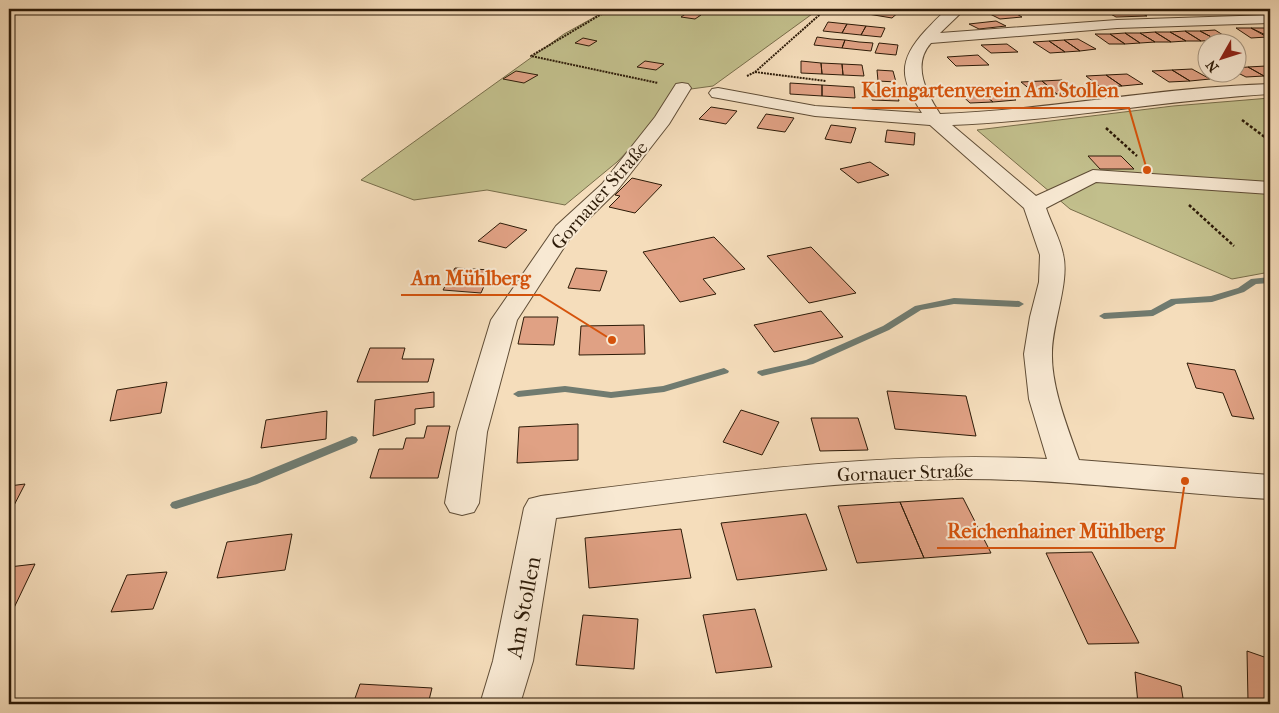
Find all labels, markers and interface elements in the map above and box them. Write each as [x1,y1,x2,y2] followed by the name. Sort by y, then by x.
[1196,32,1246,82] north arrow
[1202,56,1222,75] text: N
[852,73,1129,108] callout: Kleingartenverein Am Stollen
[861,79,1119,102] text: Kleingartenverein Am Stollen
[547,137,653,254] street label: Gornauer Straße
[401,260,540,295] callout: Am Mühlberg
[409,267,532,290] text: Am Mühlberg
[837,460,974,486] street label: Gornauer Straße
[937,513,1175,548] callout: Reichenhainer Mühlberg
[947,520,1166,543] text: Reichenhainer Mühlberg
[501,554,547,661] street label: Am Stollen

